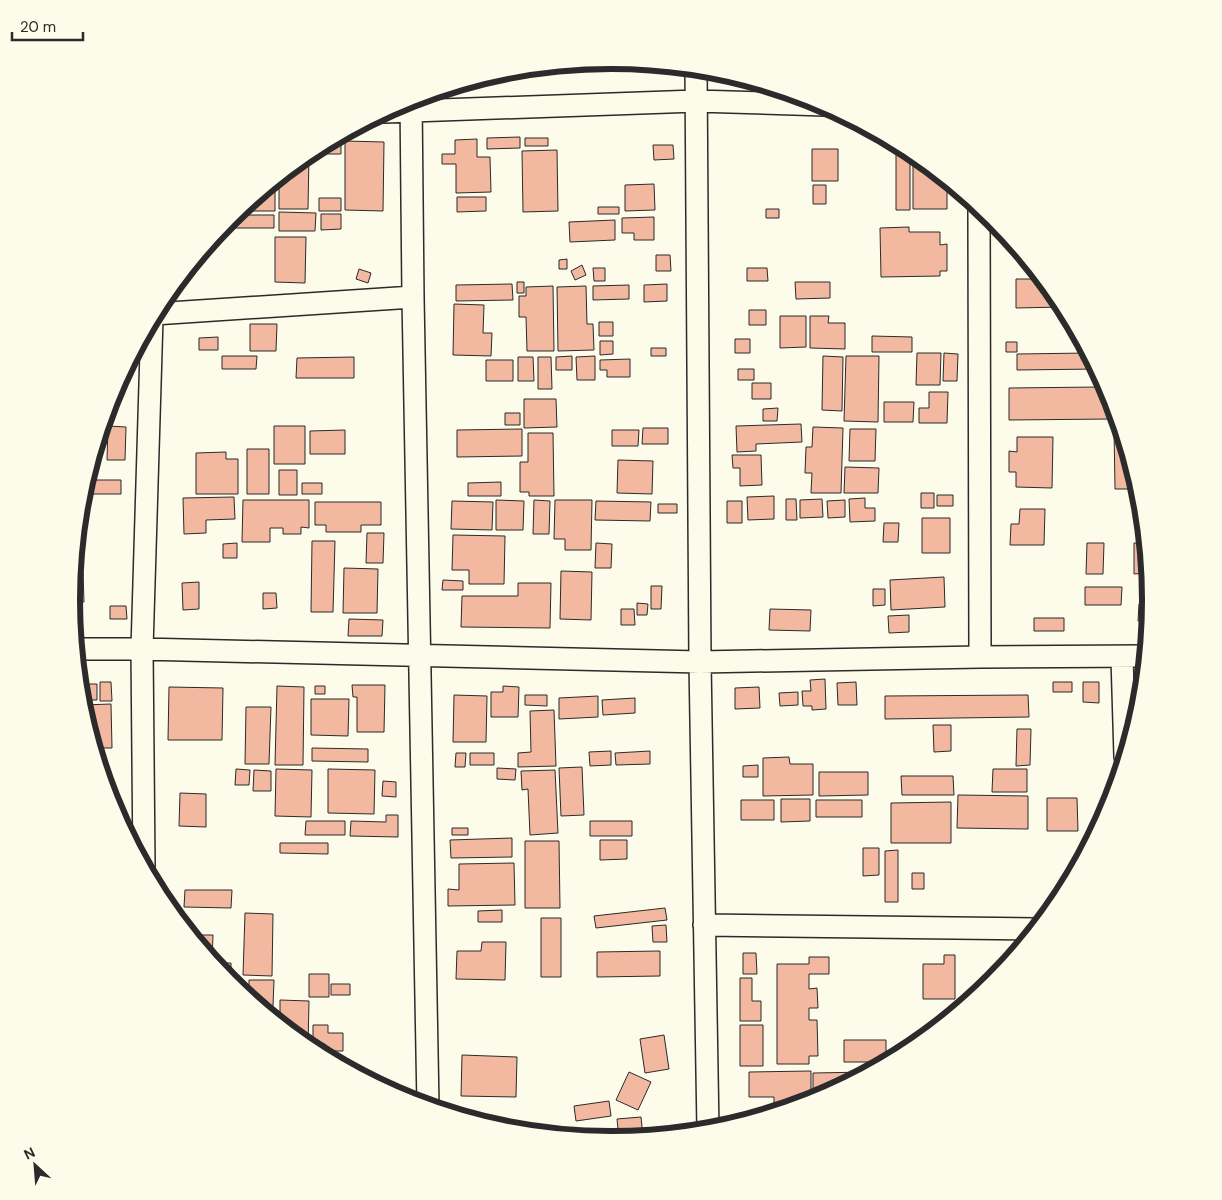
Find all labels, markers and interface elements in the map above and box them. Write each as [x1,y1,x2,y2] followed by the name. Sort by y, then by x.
[12,10,84,42] scale bar
[20,17,56,37] text: 20 m
[10,1140,60,1190] north arrow
[21,1143,38,1164] text: N

